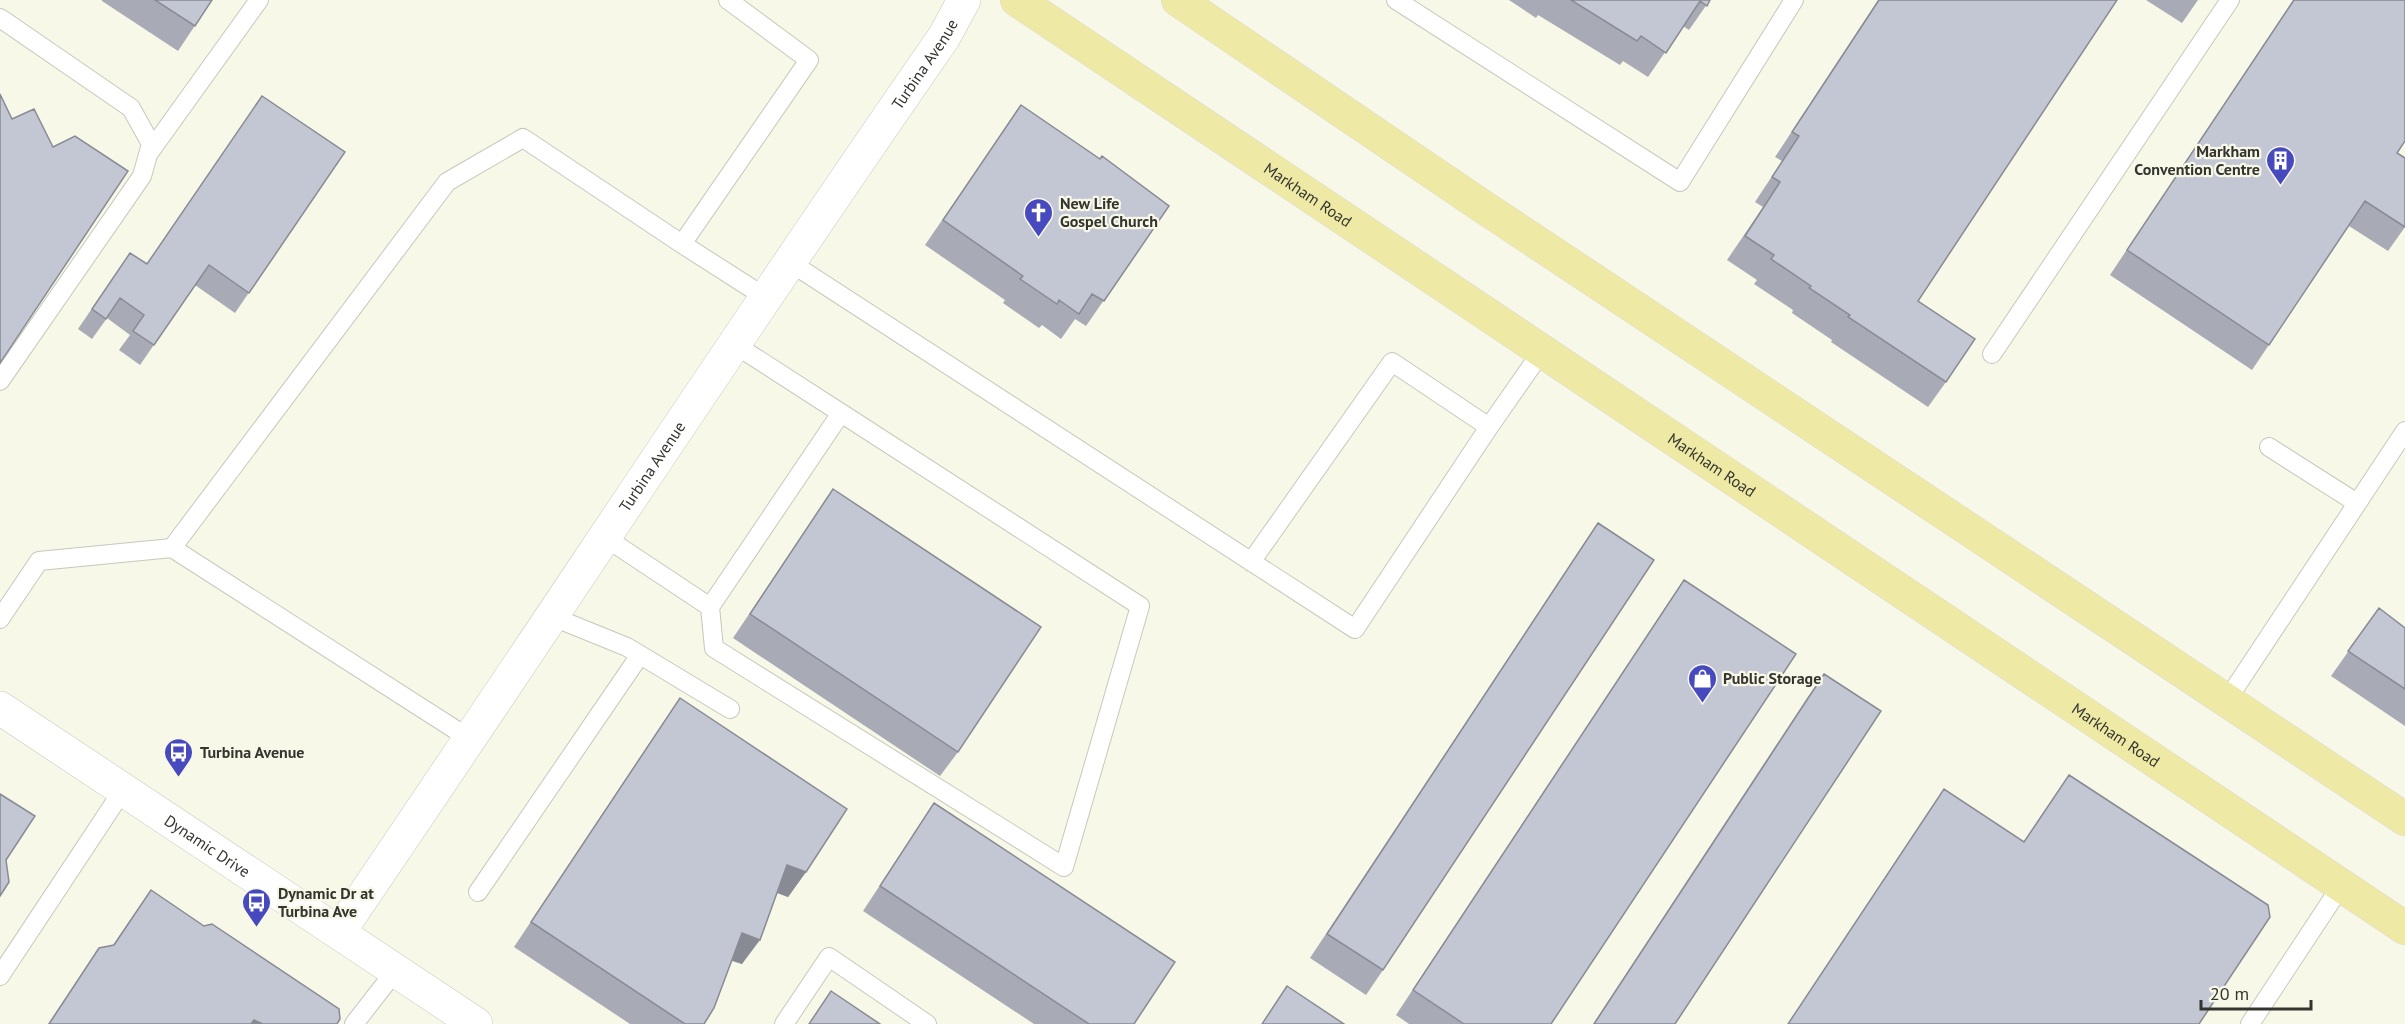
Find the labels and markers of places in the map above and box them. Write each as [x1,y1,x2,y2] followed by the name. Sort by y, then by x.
[2134,141,2260,179] place label: Markham Convention Centre
[2265,144,2297,186] building icon: Markham Convention Centre
[1060,193,1158,231] place label: New Life Gospel Church
[1023,196,1055,238] church icon: New Life Gospel Church
[1686,662,1718,704] shop icon: Public Storage
[1723,668,1821,688] place label: Public Storage
[163,736,195,778] bus stop icon: Turbina Avenue
[200,742,304,762] place label: Turbina Avenue
[278,883,374,921] place label: Dynamic Dr at Turbina Ave
[241,886,273,928] bus stop icon: Dynamic Dr at Turbina Ave

